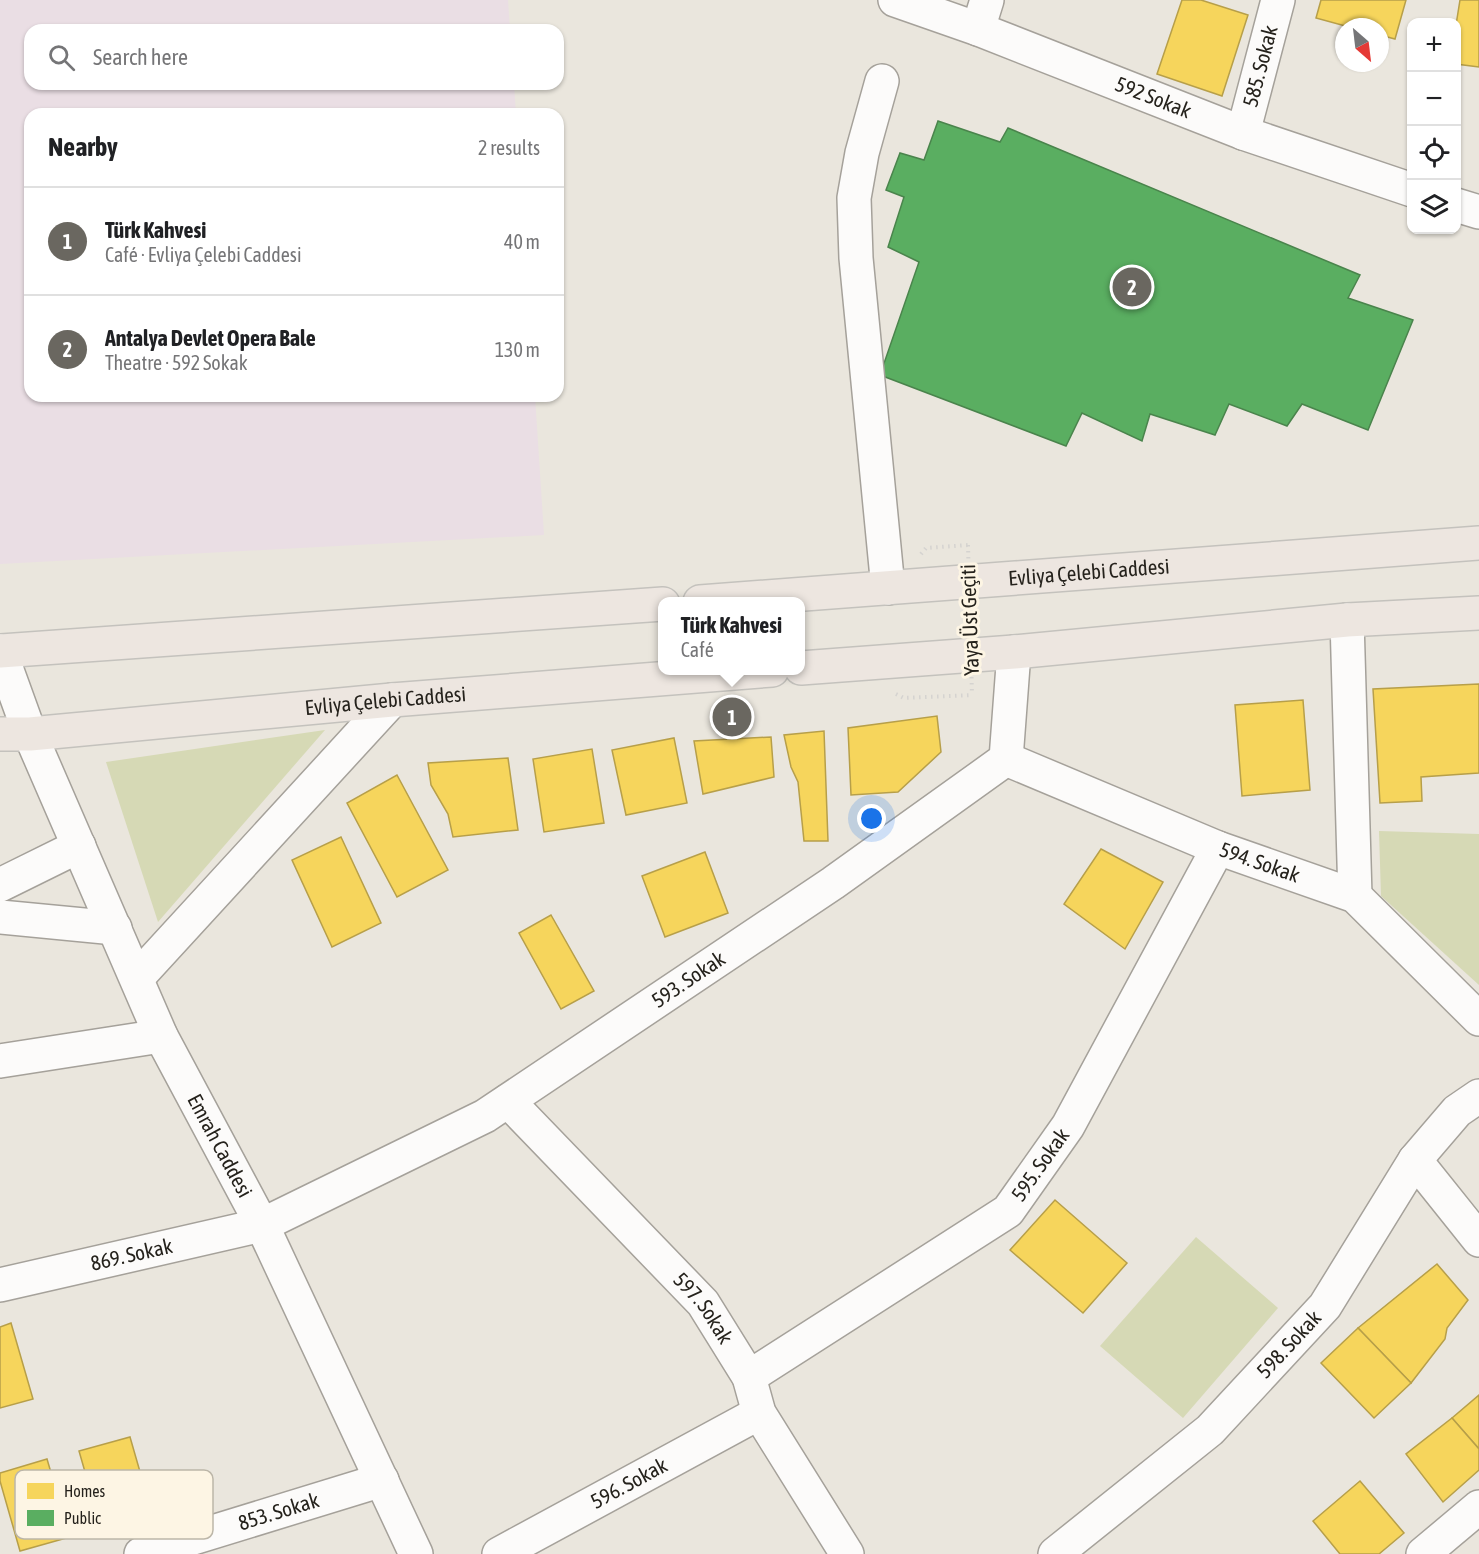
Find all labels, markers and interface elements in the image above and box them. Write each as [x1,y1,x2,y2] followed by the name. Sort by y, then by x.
[1335,18,1389,72] north arrow
[1407,18,1461,234] map controls
[1407,18,1461,72] button: +
[1237,23,1282,109] street label: 585. Sokak
[24,24,564,90] search box
[45,41,78,74] icon: search
[93,44,188,70] text: Search here
[1112,71,1195,122] street label: 592 Sokak
[1407,72,1461,126] button: −
[1407,126,1461,180] button: locate
[48,132,118,162] text: Nearby
[478,136,540,159] text: 2 results
[1407,180,1461,234] button: layers
[105,217,206,243] text: Türk Kahvesi
[63,230,72,253] text: 1
[504,230,540,253] text: 40 m
[105,243,301,266] text: Café · Evliya Çelebi Caddesi
[1112,264,1152,310] pin: 2
[105,325,316,351] text: Antalya Devlet Opera Bale
[63,338,72,361] text: 2
[495,338,540,361] text: 130 m
[105,351,248,374] text: Theatre · 592 Sokak
[1007,553,1170,590] street label: Evliya Çelebi Caddesi
[955,564,983,676] street label: Yaya Üst Geçiti
[658,597,805,675] popup
[681,612,782,638] text: Türk Kahvesi
[681,638,714,661] text: Café
[304,681,467,719] street label: Evliya Çelebi Caddesi
[712,694,752,740] pin: 1
[857,804,886,833] your location
[1217,837,1303,887] street label: 594. Sokak
[647,946,729,1012] street label: 593. Sokak
[183,1090,258,1201] street label: Emrah Caddesi
[1006,1123,1073,1205] street label: 595. Sokak
[88,1233,175,1275] street label: 869. Sokak
[669,1267,738,1348] street label: 597. Sokak
[1251,1305,1326,1383] street label: 598. Sokak
[586,1452,671,1513] street label: 596. Sokak
[15,1470,213,1539] legend
[64,1482,106,1500] text: Homes
[235,1487,322,1534] street label: 853. Sokak
[64,1509,101,1527] text: Public

